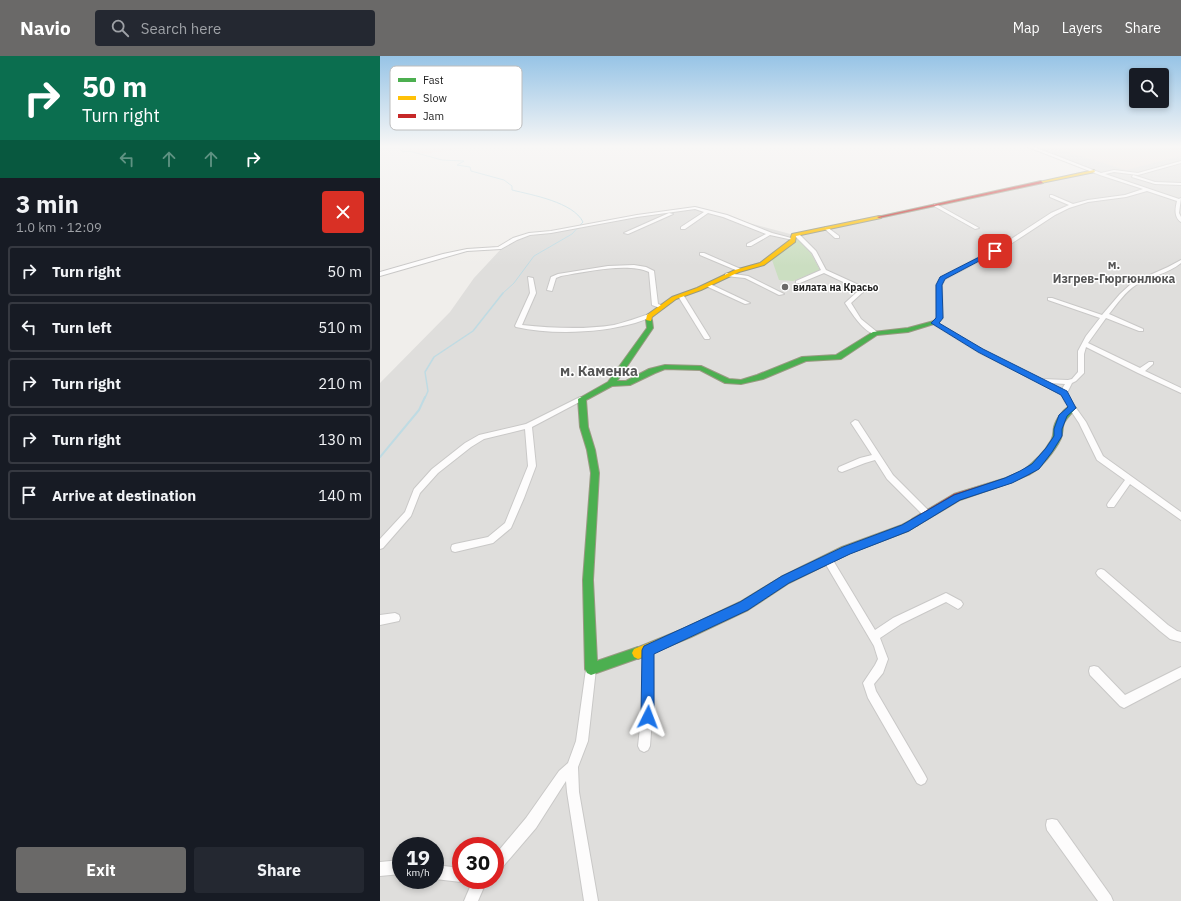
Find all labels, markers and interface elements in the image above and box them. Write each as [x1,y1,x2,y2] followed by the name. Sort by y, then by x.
[95,10,375,46] search box
[20,16,71,40] text: Navio
[109,17,131,39] icon: search
[141,19,221,38] text: Search here
[1013,19,1040,37] text: Map
[1062,19,1103,37] text: Layers
[1125,19,1161,37] text: Share
[390,66,522,130] legend
[82,68,147,105] text: 50 m
[1129,68,1169,108] map controls
[1129,68,1169,108] button: search
[16,72,68,124] icon: right
[423,73,444,87] text: Fast
[423,91,447,105] text: Slow
[82,104,160,127] text: Turn right
[423,109,444,123] text: Jam
[116,148,138,170] icon: left
[158,148,180,170] icon: ahead
[200,148,222,170] icon: ahead
[242,148,264,170] icon: right
[16,188,79,220] text: 3 min
[322,191,364,233] button: close
[16,219,102,236] text: 1.0 km · 12:09
[978,234,1012,268] pin
[984,240,1006,262] icon: arrive
[1053,257,1175,286] district label: м. Изгрев-Гюргюнлюка
[18,260,40,282] icon: right
[52,262,121,281] text: Turn right
[327,262,362,281] text: 50 m
[793,281,879,294] place label: вилата на Красьо
[780,282,790,292] marker: вилата на Красьо
[18,316,40,338] icon: left
[52,318,112,337] text: Turn left
[318,318,362,337] text: 510 m
[560,362,638,380] district label: м. Каменка
[18,372,40,394] icon: right
[52,374,121,393] text: Turn right
[318,374,362,393] text: 210 m
[18,428,40,450] icon: right
[52,430,121,449] text: Turn right
[318,430,362,449] text: 130 m
[18,484,40,506] icon: arrive
[52,486,196,505] text: Arrive at destination
[318,486,362,505] text: 140 m
[627,696,669,738] position arrow
[452,837,504,889] speed limit sign: 30
[406,844,430,871] text: 19
[16,847,186,893] button: Exit
[194,847,364,893] button: Share
[406,866,430,879] text: km/h

